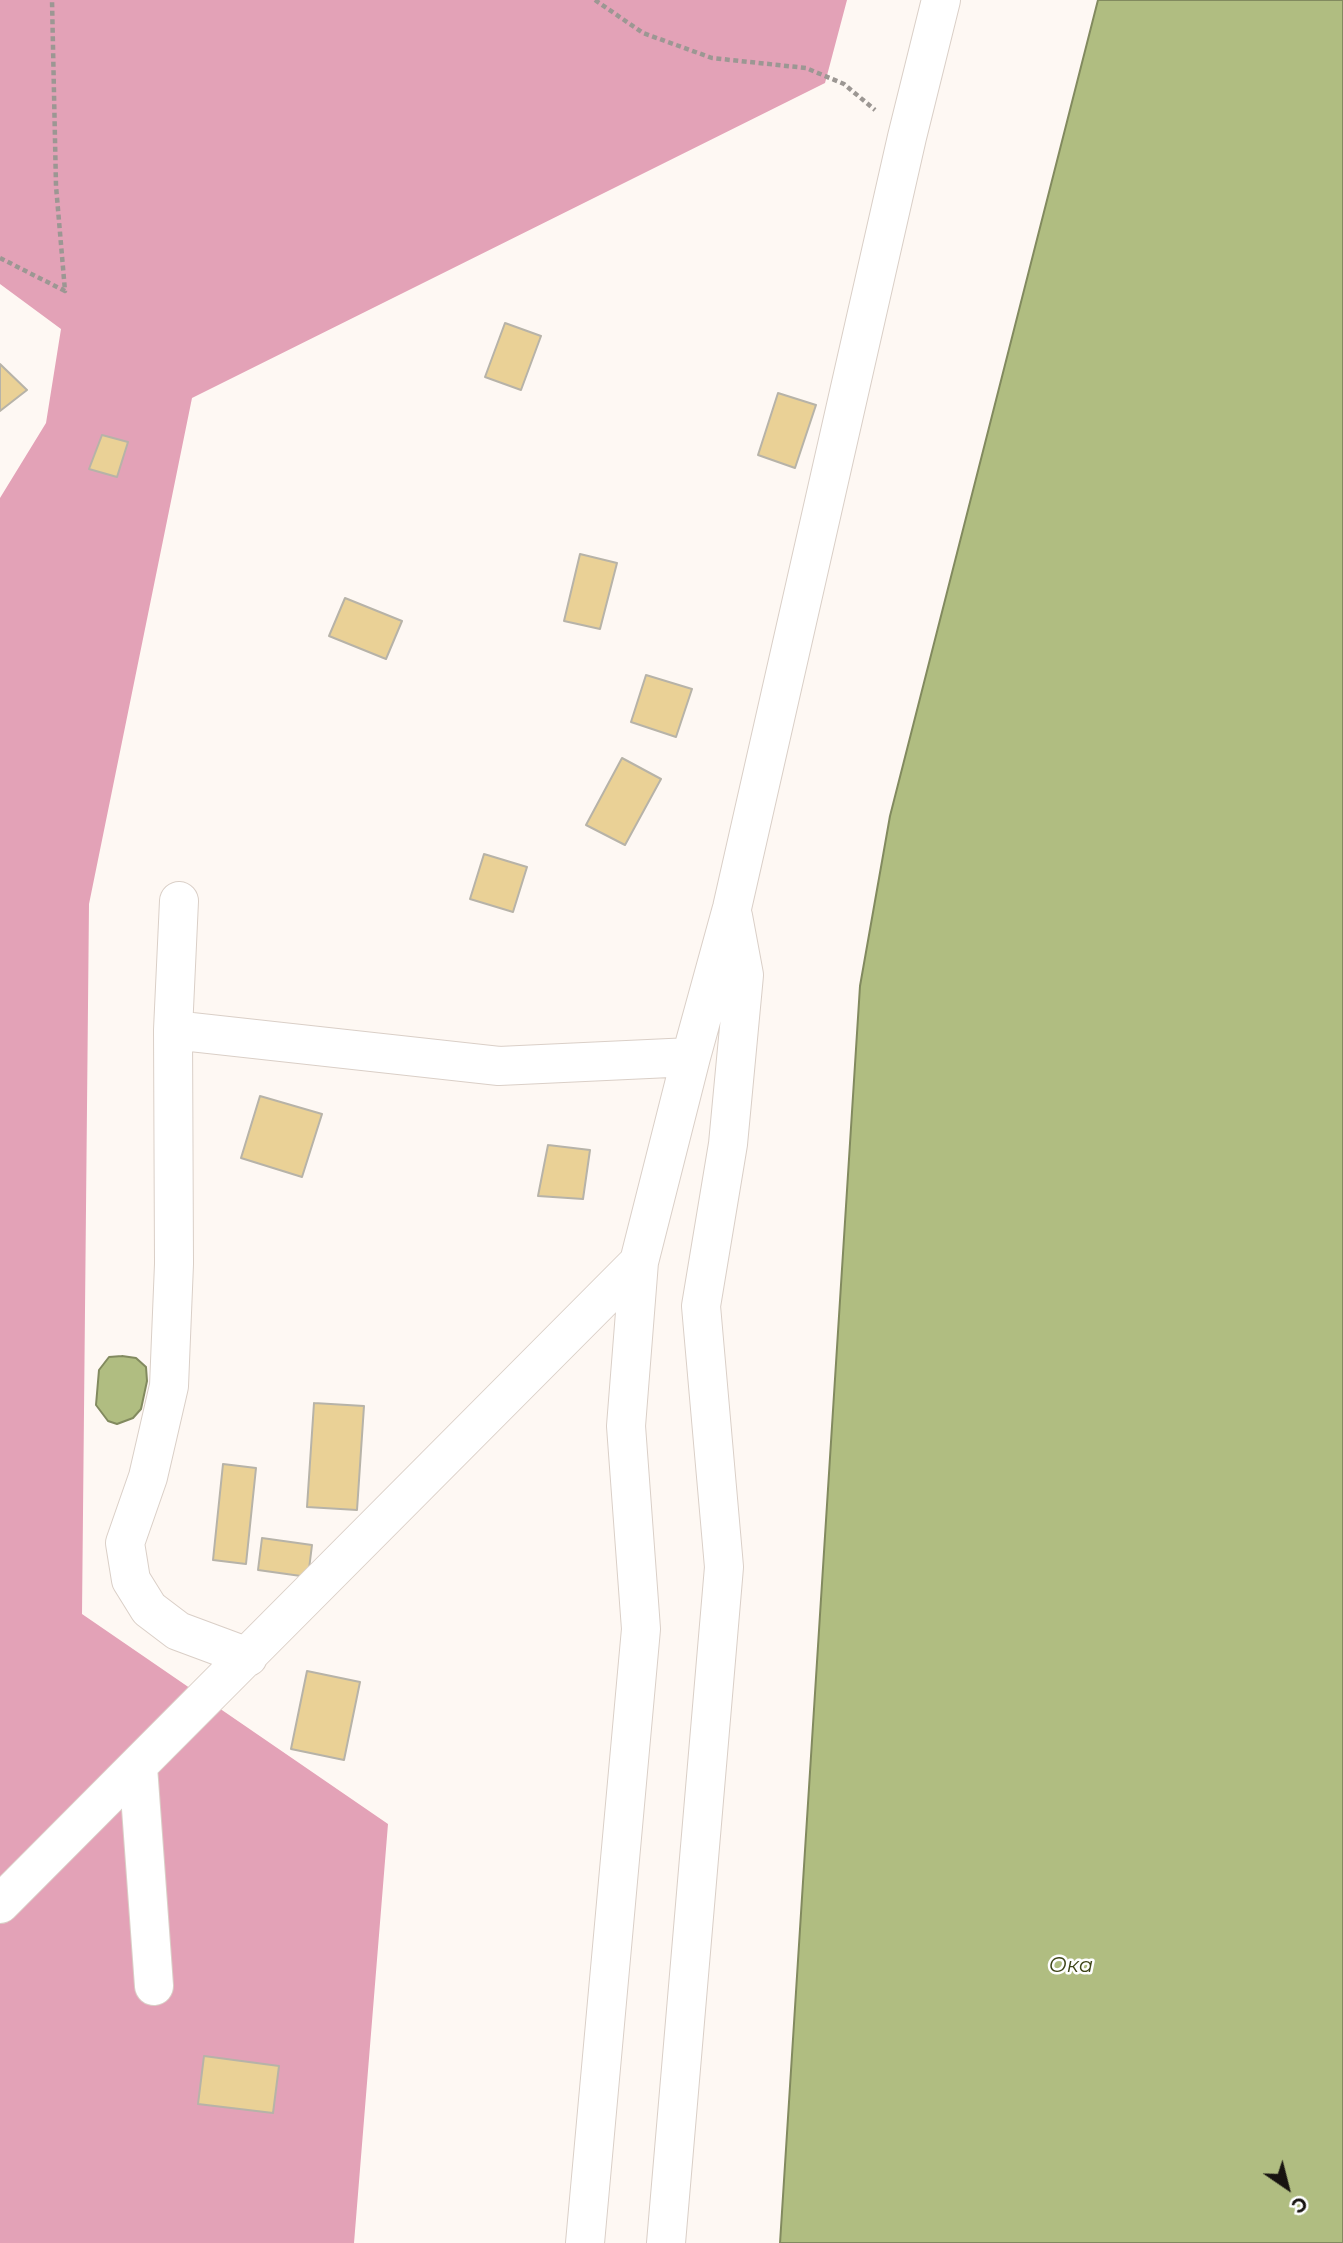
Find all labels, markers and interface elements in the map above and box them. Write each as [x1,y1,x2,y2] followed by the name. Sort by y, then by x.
[1049,1953,1093,1979] water label: Ока
[1252,2152,1322,2222] north arrow
[1287,2191,1312,2218] text: С

